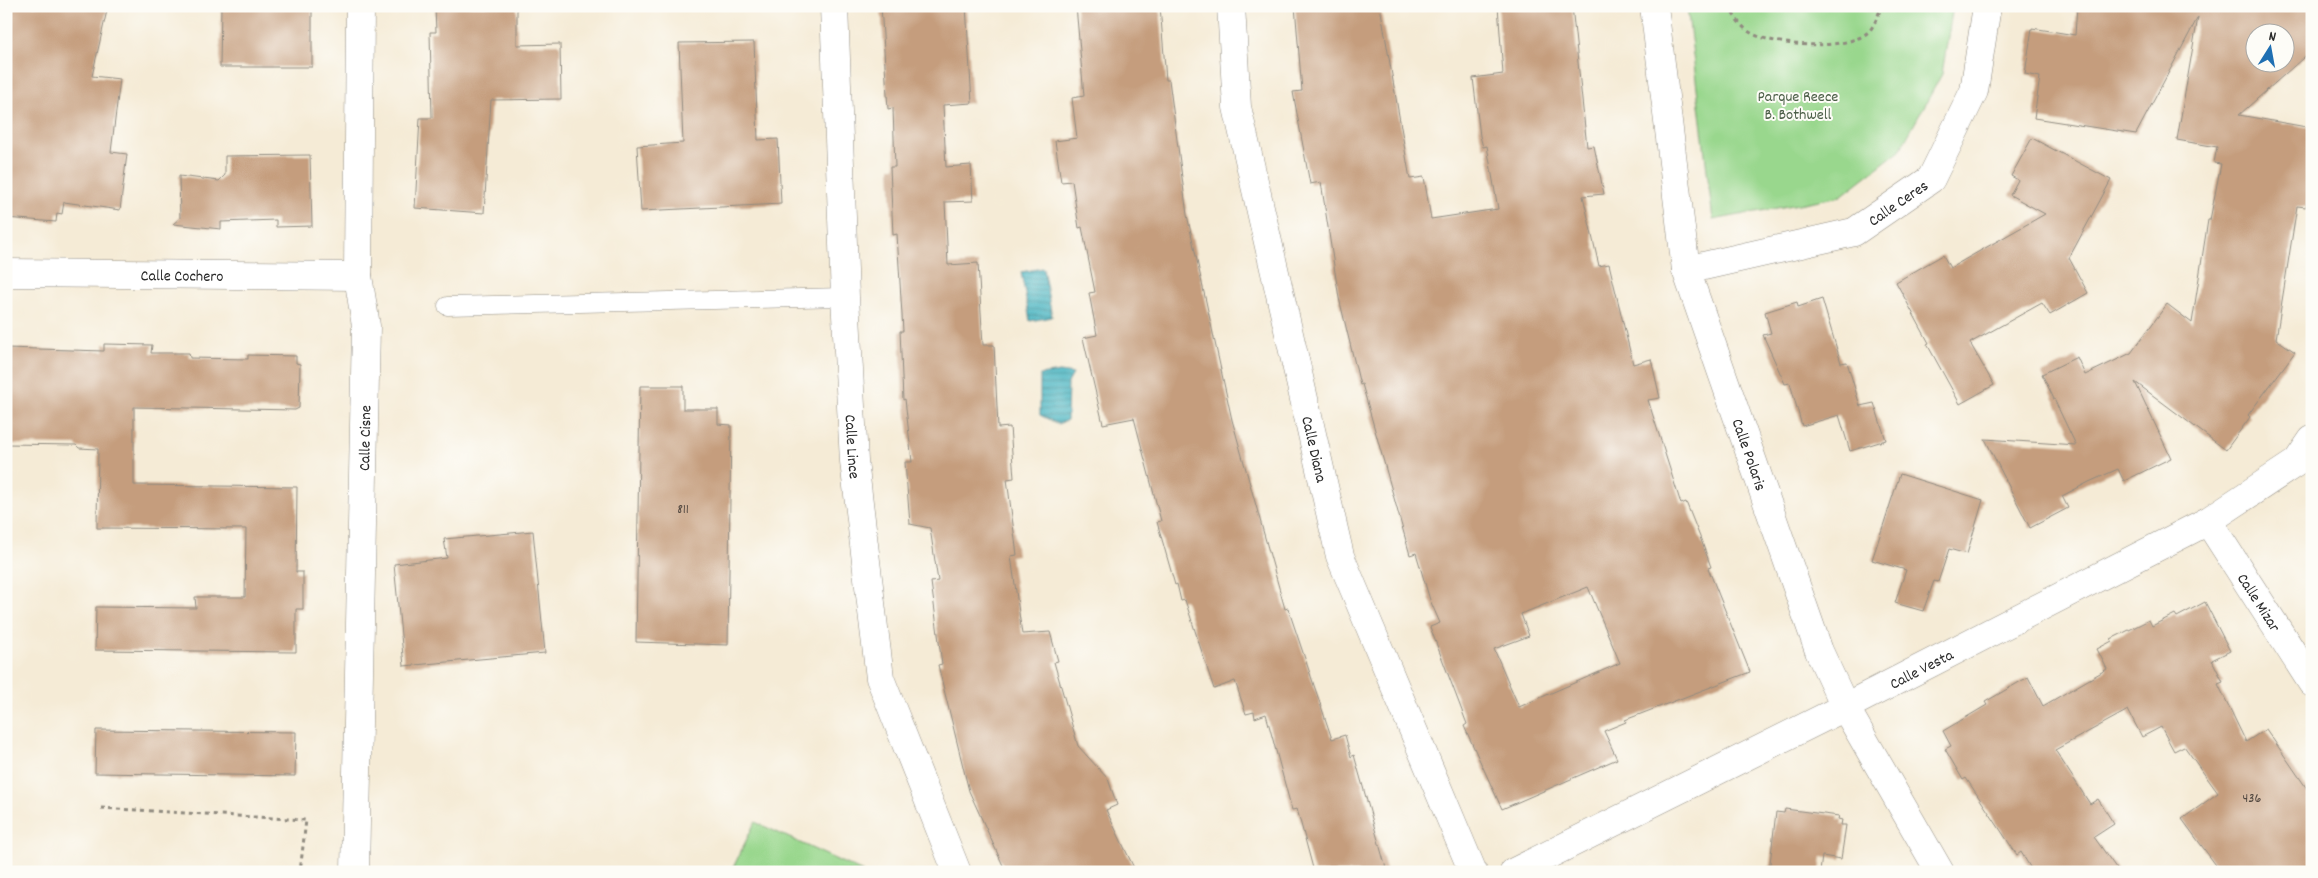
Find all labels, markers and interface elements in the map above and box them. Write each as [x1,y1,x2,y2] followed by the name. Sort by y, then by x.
[2246,22,2296,72] north arrow
[2267,27,2277,48] text: N
[1758,86,1838,127] park label: Parque Reece B. Bothwell
[1864,175,1934,233] street label: Calle Ceres
[141,265,223,289] street label: Calle Cochero
[354,405,378,471] street label: Calle Cisne
[837,414,865,480] street label: Calle Lince
[1294,414,1332,485] street label: Calle Diana
[1725,416,1771,494] street label: Calle Polaris
[677,500,689,520] house number: 811
[2230,569,2285,637] street label: Calle Mizar
[1886,644,1958,696] street label: Calle Vesta
[2243,789,2262,809] house number: 436

